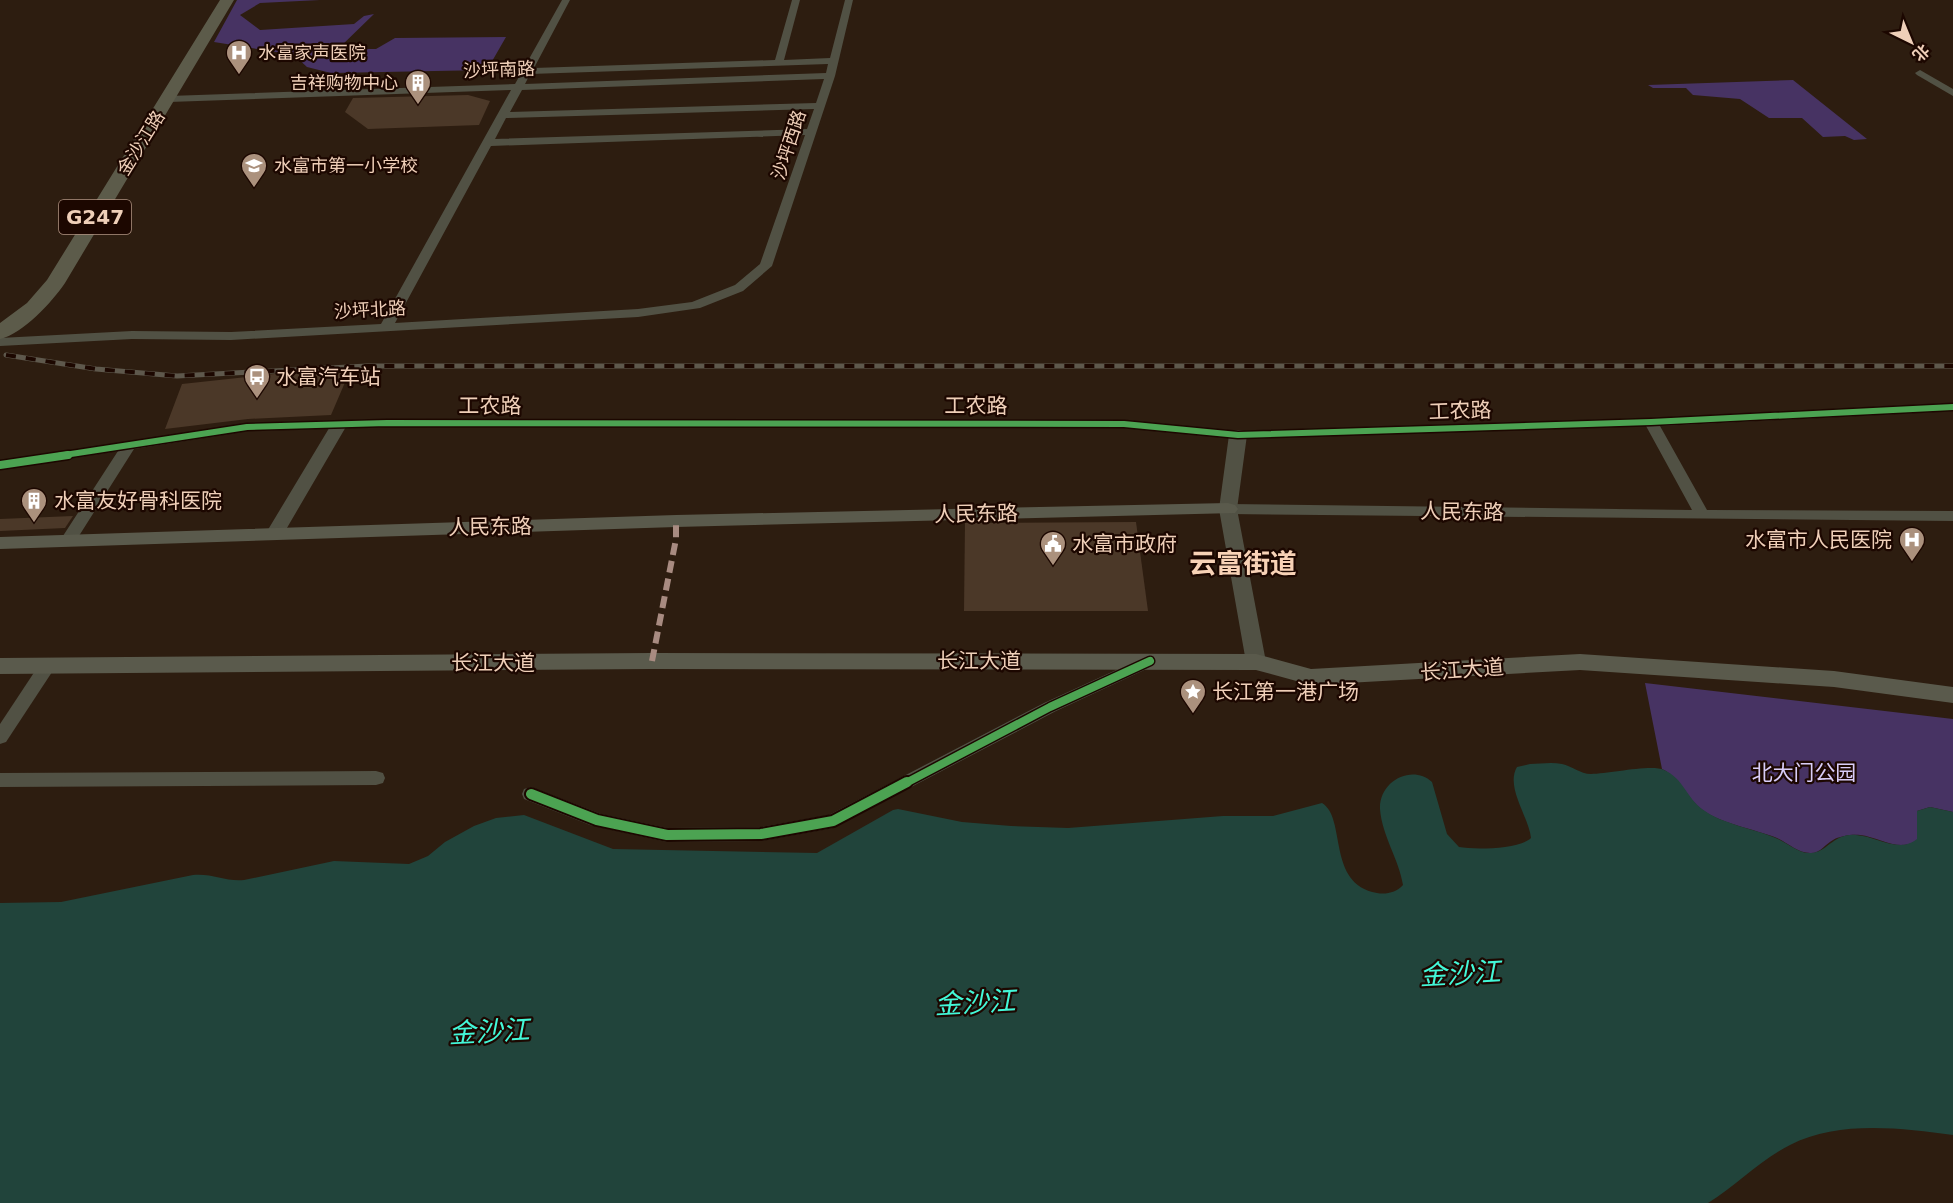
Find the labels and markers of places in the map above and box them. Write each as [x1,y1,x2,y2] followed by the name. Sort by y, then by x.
[224,38,254,76] hospital icon: 水富家声医院
[258,42,366,63] place label: 水富家声医院
[403,68,433,106] building icon: 吉祥购物中心
[290,72,398,93] place label: 吉祥购物中心
[239,151,269,189] school or university icon: 水富市第一小学校
[274,155,418,176] place label: 水富市第一小学校
[242,362,272,400] bus stop icon: 水富汽车站
[276,365,381,389] place label: 水富汽车站
[19,486,49,524] building icon: 水富友好骨科医院
[54,489,222,513] place label: 水富友好骨科医院
[1897,525,1927,563] hospital icon: 水富市人民医院
[1745,528,1892,552] place label: 水富市人民医院
[1038,529,1068,567] public building icon: 水富市政府
[1072,532,1177,556] place label: 水富市政府
[1178,677,1208,715] place icon: 长江第一港广场
[1212,680,1359,704] place label: 长江第一港广场

